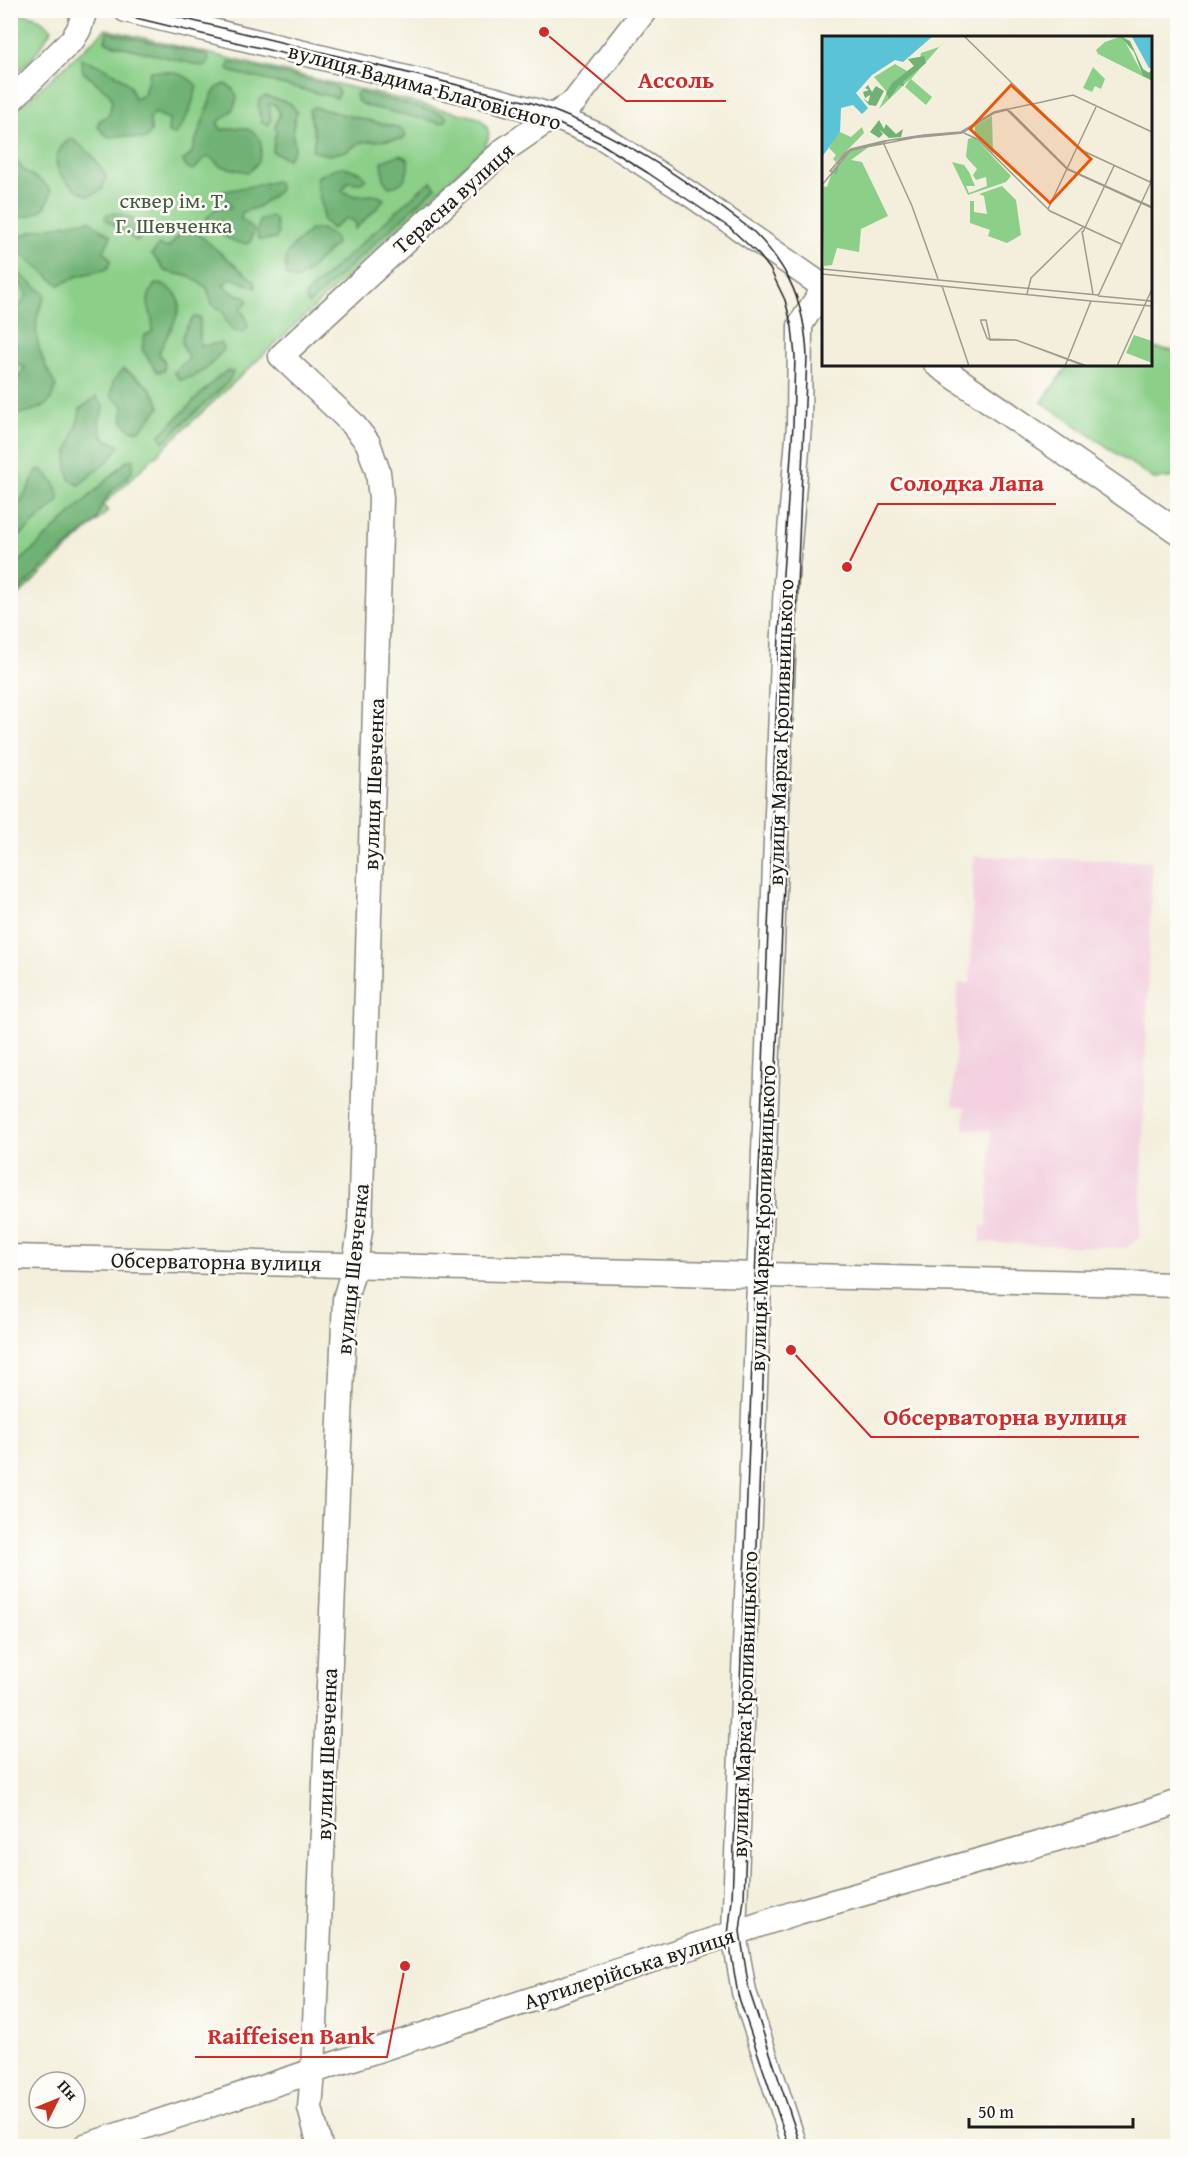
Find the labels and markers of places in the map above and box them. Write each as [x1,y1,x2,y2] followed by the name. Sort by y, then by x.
[626,59,726,101] callout: Ассоль
[878,462,1056,504] callout: Солодка Лапа
[871,1395,1139,1437] callout: Обсерваторна вулиця
[195,2015,387,2057] callout: Raiffeisen Bank

